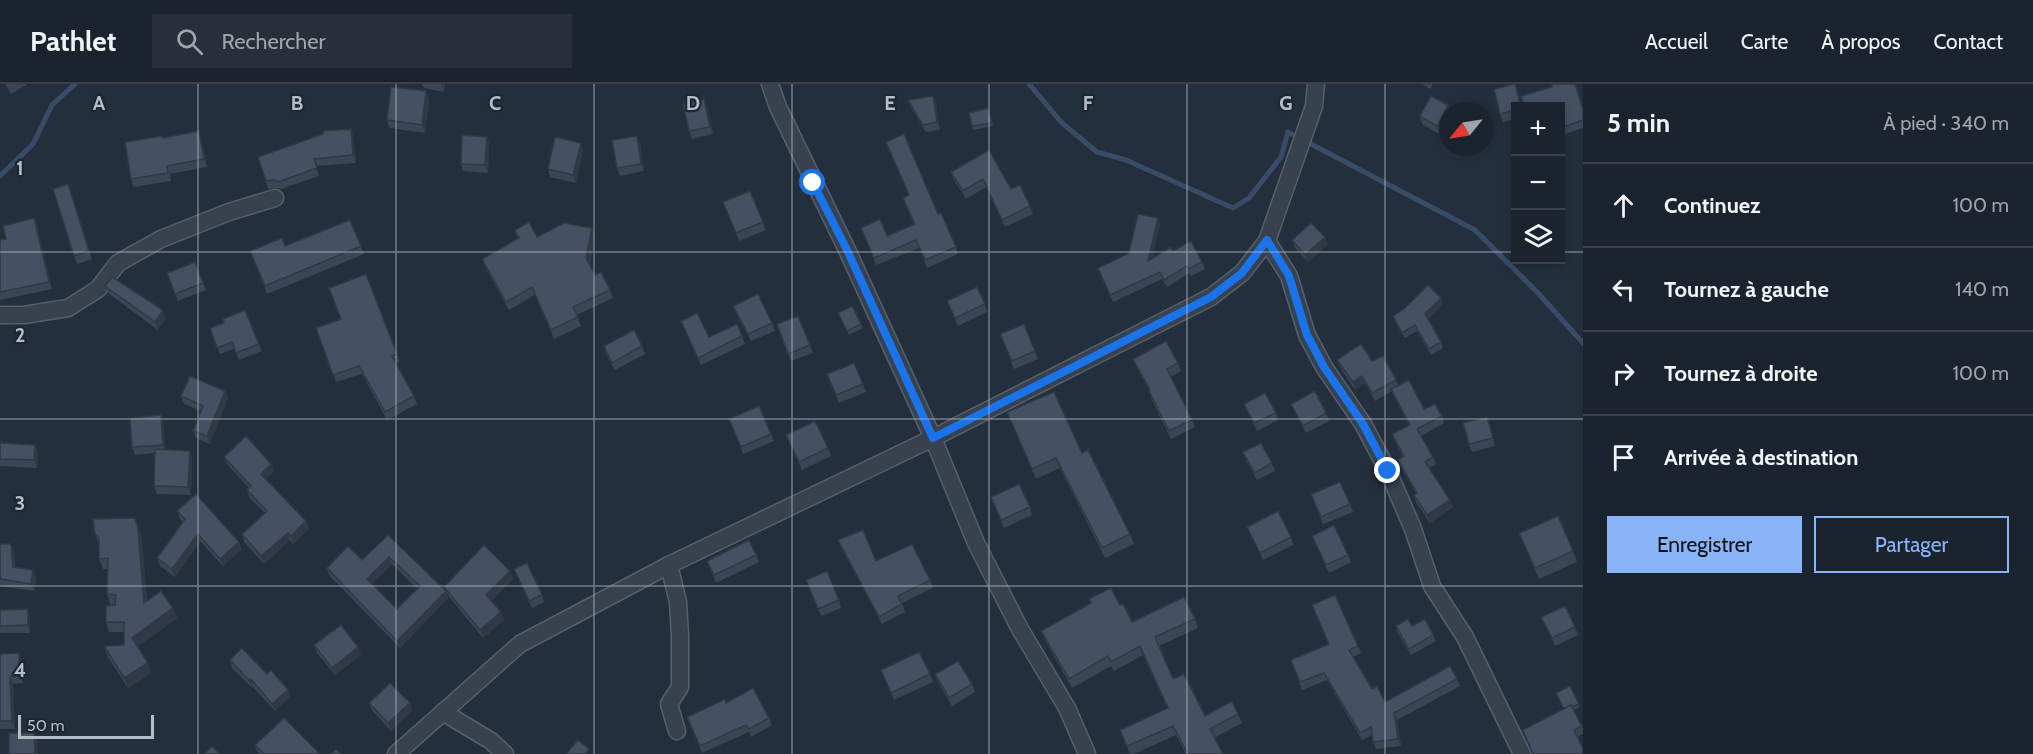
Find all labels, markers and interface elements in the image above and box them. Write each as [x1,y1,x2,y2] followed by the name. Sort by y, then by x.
[152,14,572,68] search box
[30,24,116,58] text: Pathlet
[173,25,206,58] icon: search
[221,28,325,55] text: Rechercher
[1645,29,1708,54] text: Accueil
[1741,29,1788,54] text: Carte
[1821,29,1900,54] text: À propos
[1933,29,2003,54] text: Contact
[93,91,106,115] text: A
[291,91,303,115] text: B
[489,91,501,115] text: C
[686,91,700,115] text: D
[884,91,896,115] text: E
[1083,91,1094,115] text: F
[1279,91,1293,115] text: G
[1439,102,1493,156] north arrow
[1511,102,1565,264] map controls
[1511,102,1565,156] button: +
[1607,107,1670,139] text: 5 min
[1883,111,2009,135] text: À pied · 340 m
[16,156,24,180] text: 1
[1511,156,1565,210] button: −
[799,169,825,195] route start
[1607,189,1640,222] icon: ahead
[1664,192,1761,219] text: Continuez
[1953,193,2009,217] text: 100 m
[1511,210,1565,264] button: layers
[1607,273,1640,306] icon: left
[1664,276,1829,303] text: Tournez à gauche
[1955,277,2009,301] text: 140 m
[15,323,25,347] text: 2
[1607,357,1640,390] icon: right
[1664,360,1818,387] text: Tournez à droite
[1953,361,2009,385] text: 100 m
[1607,441,1640,474] icon: arrive
[1664,444,1858,471] text: Arrivée à destination
[1374,457,1400,483] route end
[15,491,25,515] text: 3
[1607,516,1802,573] button: Enregistrer
[1814,516,2009,573] button: Partager
[14,658,26,682] text: 4
[18,712,154,740] scale bar
[27,716,64,735] text: 50 m

